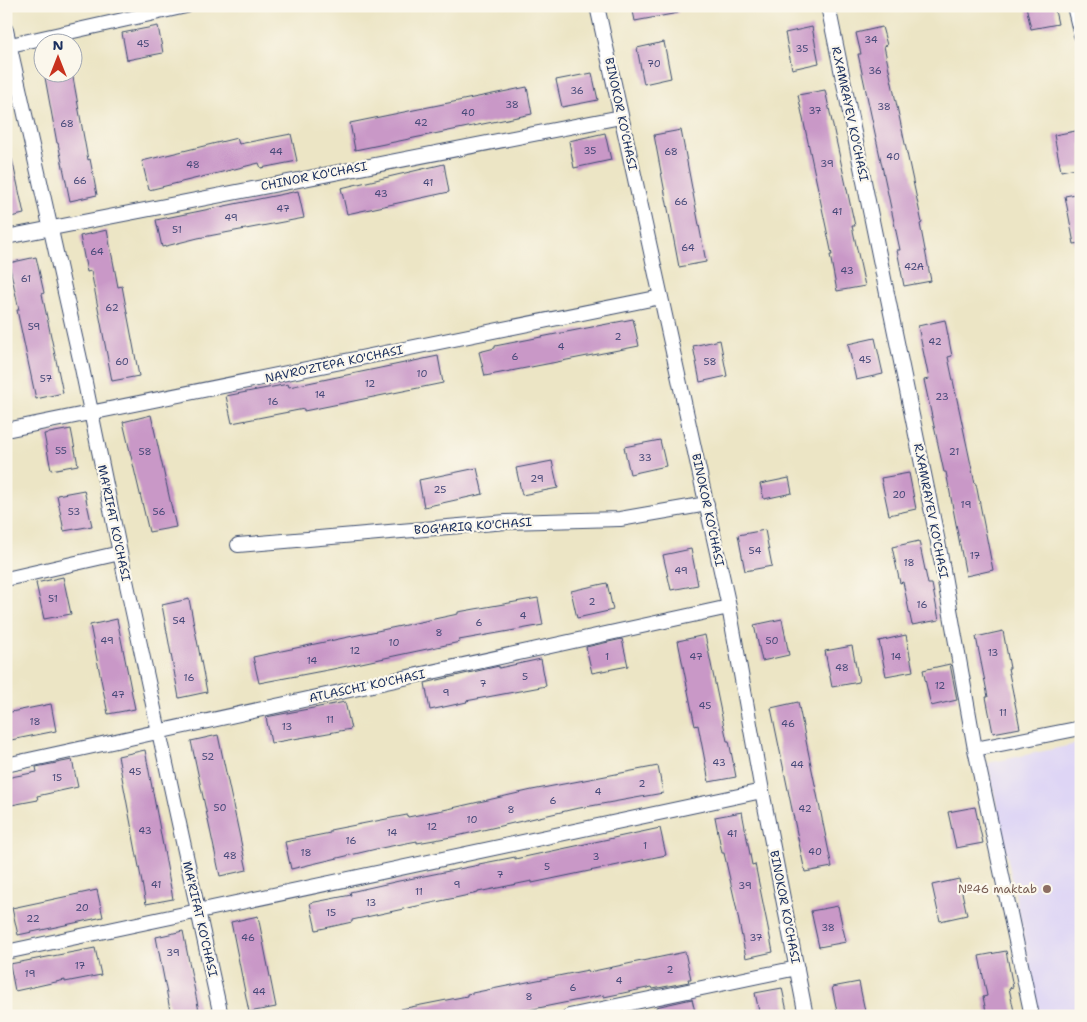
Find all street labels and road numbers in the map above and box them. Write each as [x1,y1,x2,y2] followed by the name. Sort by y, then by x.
[828,45,872,183] street label: R.XAMRAYEV KO'CHASI
[601,56,641,172] street label: BINOKOR KO'CHASI
[259,158,369,194] street label: CHINOR KO'CHASI
[263,341,405,386] street label: NAVRO'ZTEPA KO'CHASI
[910,442,952,580] street label: R.XAMRAYEV KO'CHASI
[688,452,728,568] street label: BINOKOR KO'CHASI
[94,463,134,583] street label: MA'RIFAT KO'CHASI
[413,514,533,538] street label: BOG'ARIQ KO'CHASI
[308,666,427,706] street label: ATLASCHI KO'CHASI
[766,849,804,965] street label: BINOKOR KO'CHASI
[179,859,221,979] street label: MA'RIFAT KO'CHASI

